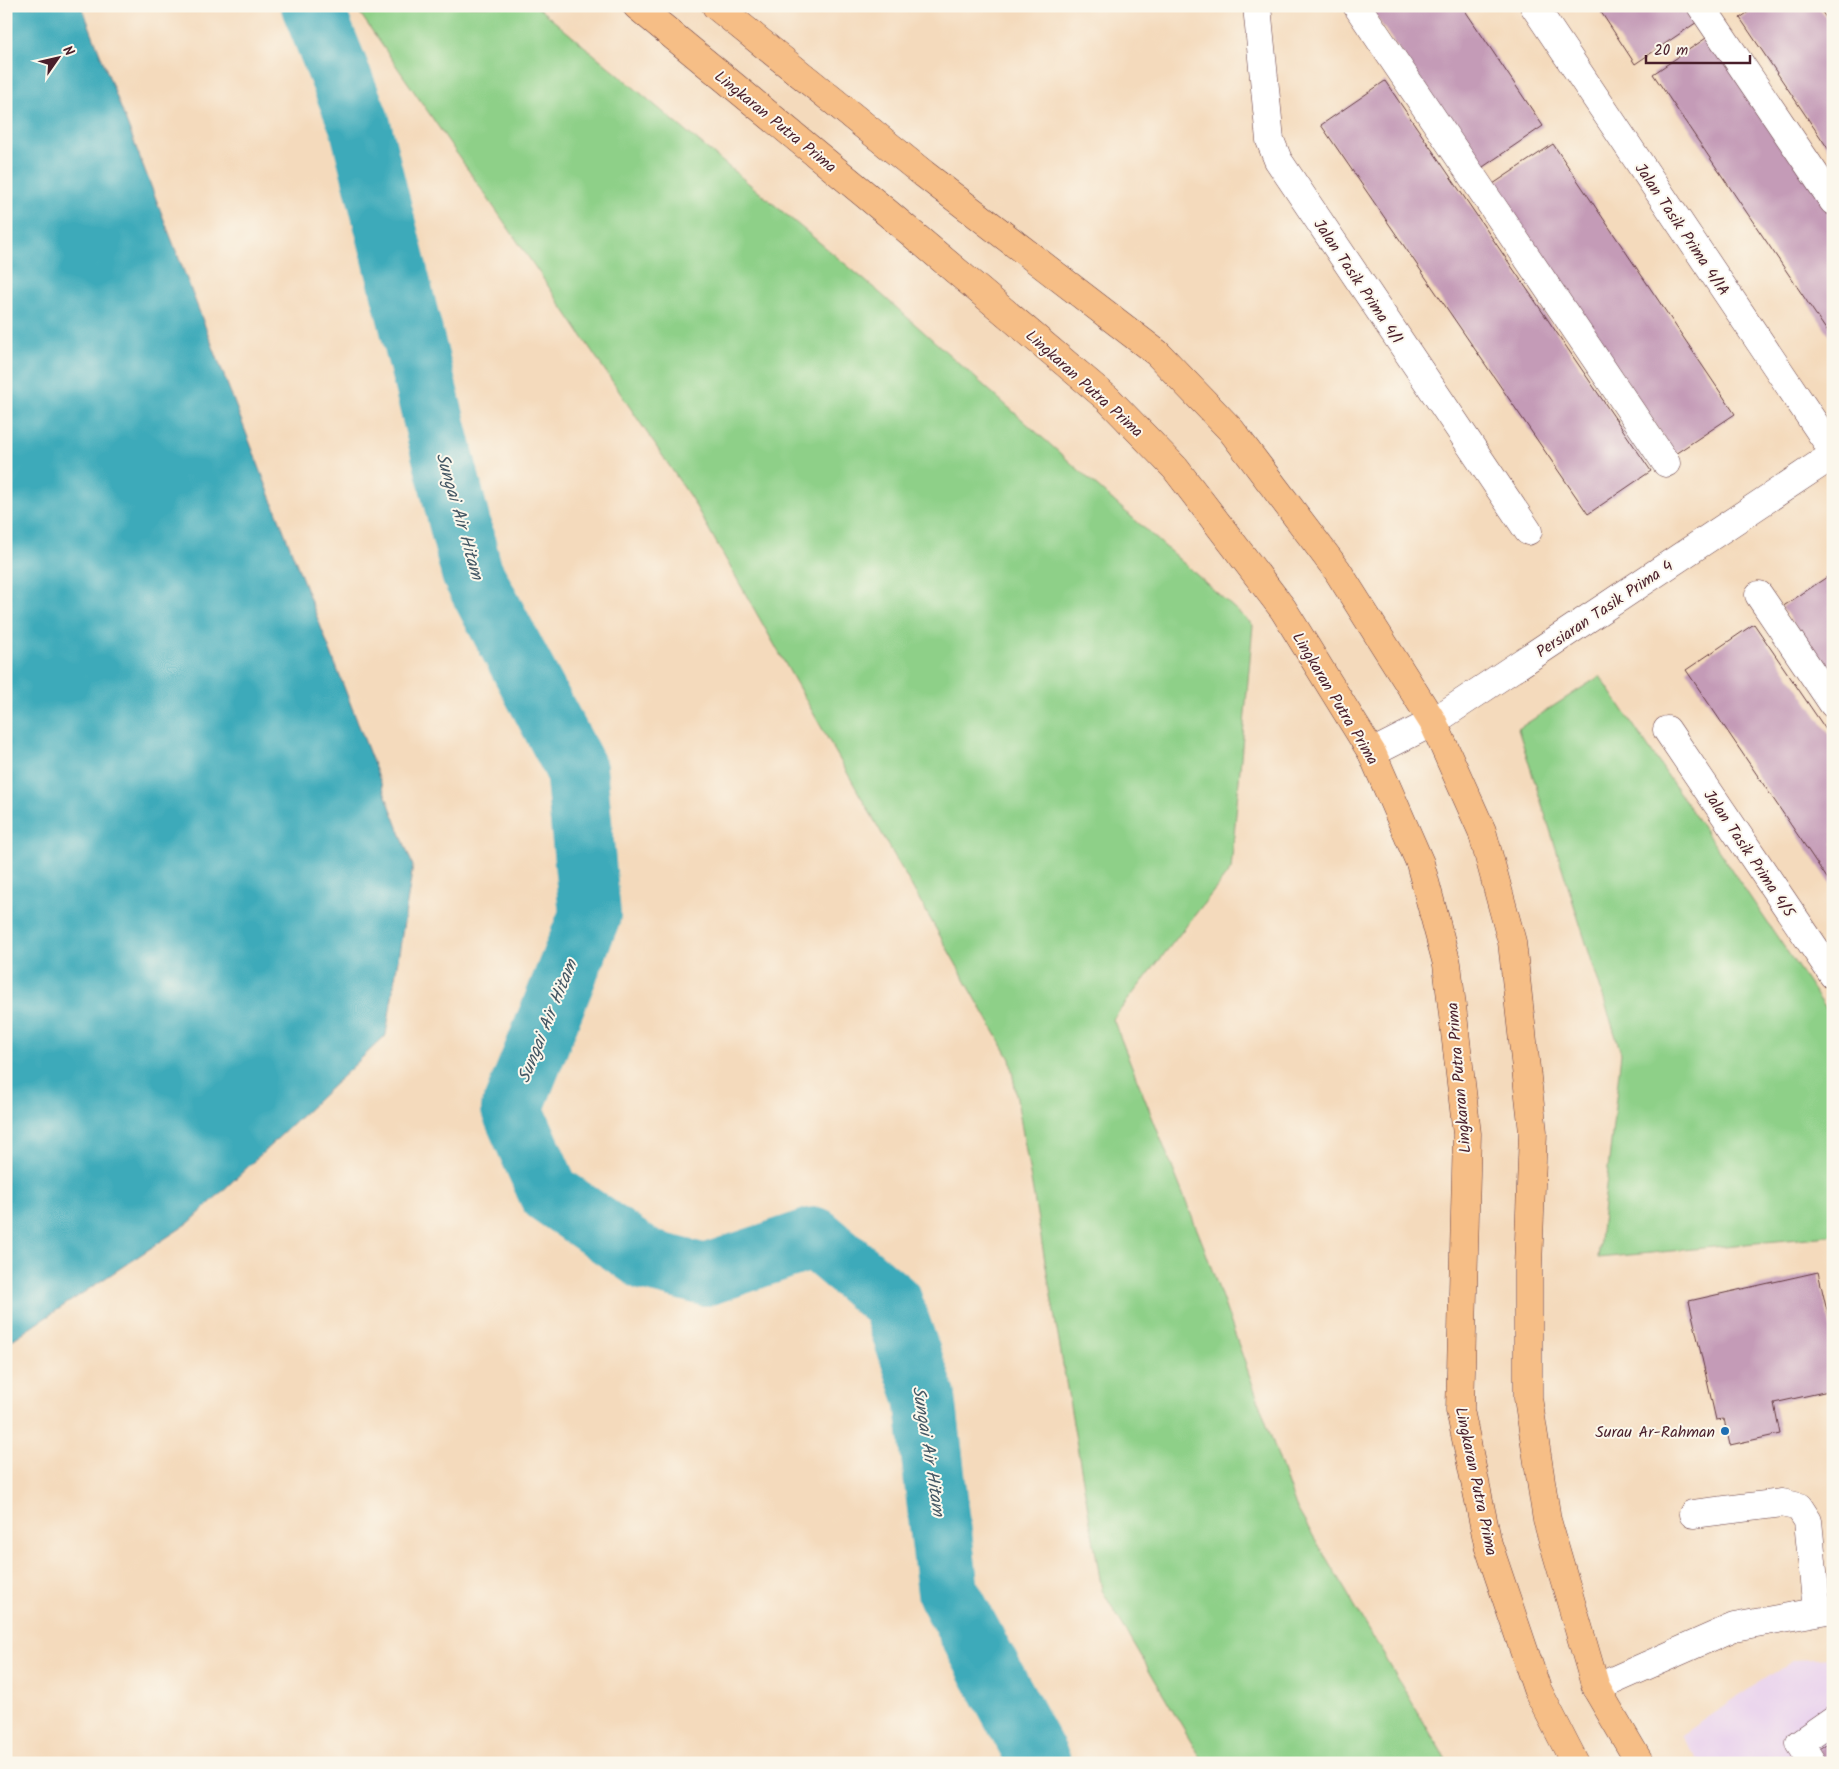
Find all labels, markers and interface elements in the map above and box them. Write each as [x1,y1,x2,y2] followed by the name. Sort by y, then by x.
[32,32,82,82] north arrow
[1646,32,1750,64] scale bar
[1654,39,1688,63] text: 20 m
[56,41,80,61] text: N
[708,65,842,179] street label: Lingkaran Putra Prima
[1628,158,1736,302] street label: Jalan Tasik Prima 4/1A
[1307,214,1409,349] street label: Jalan Tasik Prima 4/1
[1019,324,1149,444] street label: Lingkaran Putra Prima
[427,450,491,585] water label: Sungai Air Hitam
[1531,554,1679,665] street label: Persiaran Tasik Prima 4
[1285,628,1384,770] street label: Lingkaran Putra Prima
[1697,785,1802,924] street label: Jalan Tasik Prima 4/5
[510,954,587,1088] water label: Sungai Air Hitam
[1440,1001,1479,1154] street label: Lingkaran Putra Prima
[903,1384,952,1520] water label: Sungai Air Hitam
[1448,1405,1503,1558] street label: Lingkaran Putra Prima
[1595,1420,1715,1445] place label: Surau Ar-Rahman
[1719,1425,1731,1437] marker: Surau Ar-Rahman

